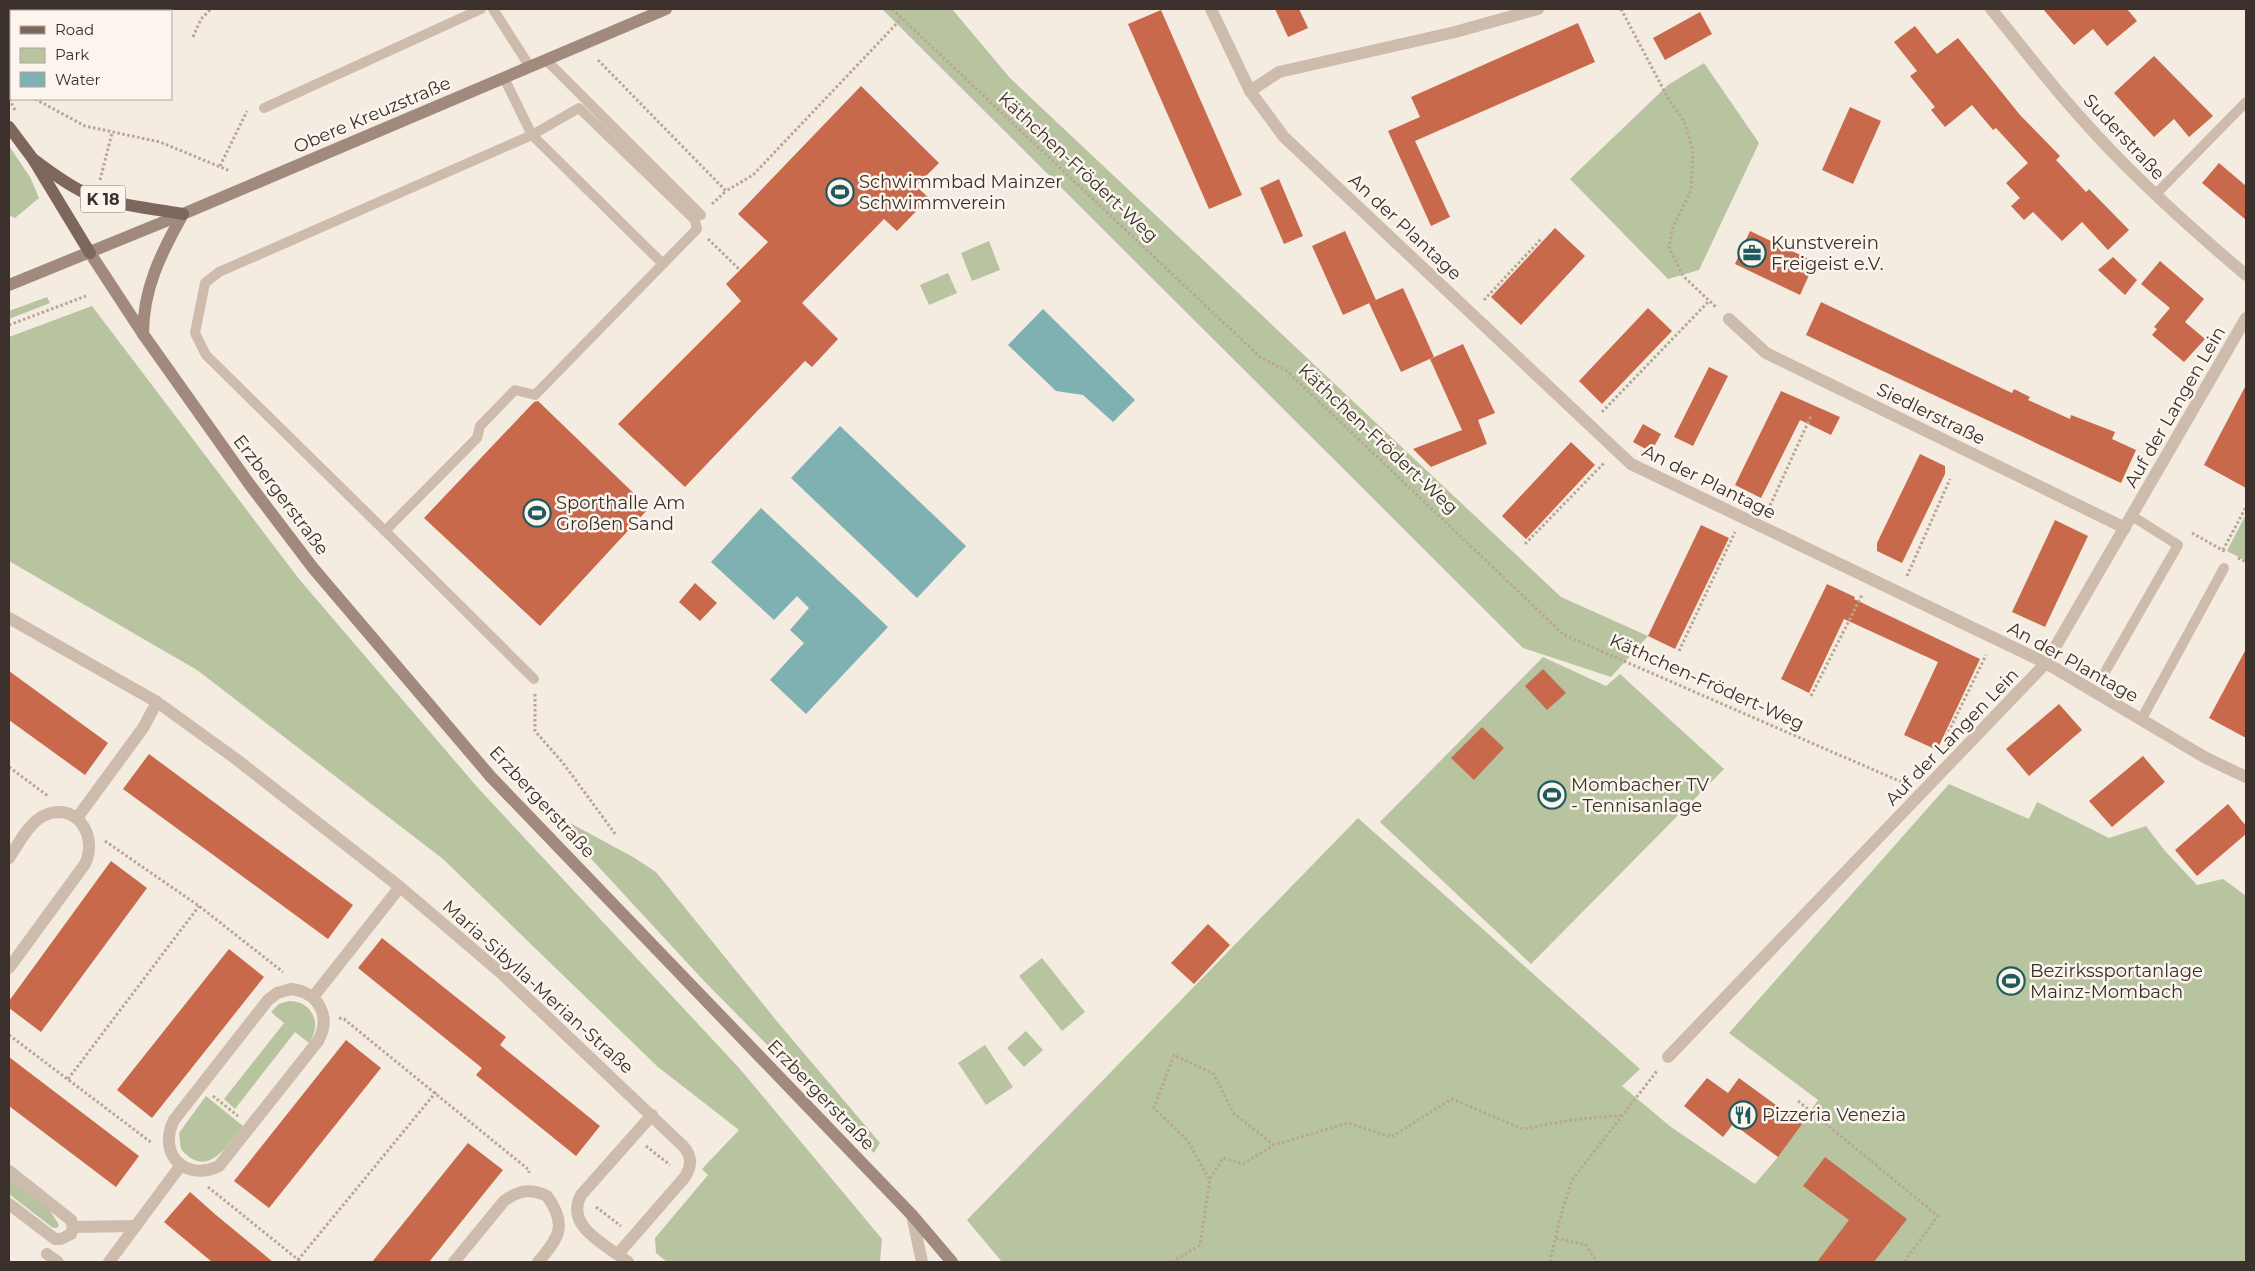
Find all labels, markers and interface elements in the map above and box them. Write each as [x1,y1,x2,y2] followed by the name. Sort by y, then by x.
[10,10,172,100] legend
[55,20,94,39] text: Road
[55,45,89,64] text: Park
[55,70,101,89] text: Water
[290,72,454,158] street label: Obere Kreuzstraße
[993,87,1163,247] street label: Käthchen-Frödert-Weg
[2079,89,2169,185] street label: Suderstraße
[1344,169,1466,285] street label: An der Plantage
[859,171,1063,214] place label: Schwimmbad Mainzer Schwimmverein
[825,177,855,207] sports icon: Schwimmbad Mainzer Schwimmverein
[80,185,126,212] road number: K 18
[1771,232,1884,275] place label: Kunstverein Freigeist e.V.
[1737,238,1767,268] office icon: Kunstverein Freigeist e.V.
[2120,322,2230,492] street label: Auf der Langen Lein
[1293,359,1463,519] street label: Käthchen-Frödert-Weg
[1873,378,1989,450] street label: Siedlerstraße
[229,430,333,560] street label: Erzbergerstraße
[1639,440,1780,524] street label: An der Plantage
[556,492,685,535] place label: Sporthalle Am Großen Sand
[522,498,552,528] sports icon: Sporthalle Am Großen Sand
[2004,617,2142,707] street label: An der Plantage
[1606,629,1808,735] street label: Käthchen-Frödert-Weg
[1881,664,2023,810] street label: Auf der Langen Lein
[485,741,600,863] street label: Erzbergerstraße
[1571,774,1710,817] place label: Mombacher TV - Tennisanlage
[1537,780,1567,810] sports icon: Mombacher TV - Tennisanlage
[438,895,638,1079] street label: Maria-Sibylla-Merian-Straße
[2030,960,2203,1003] place label: Bezirkssportanlage Mainz-Mombach
[1996,966,2026,996] sports icon: Bezirkssportanlage Mainz-Mombach
[763,1035,879,1155] street label: Erzbergerstraße
[1728,1100,1758,1130] restaurant icon: Pizzeria Venezia
[1762,1104,1906,1126] place label: Pizzeria Venezia

